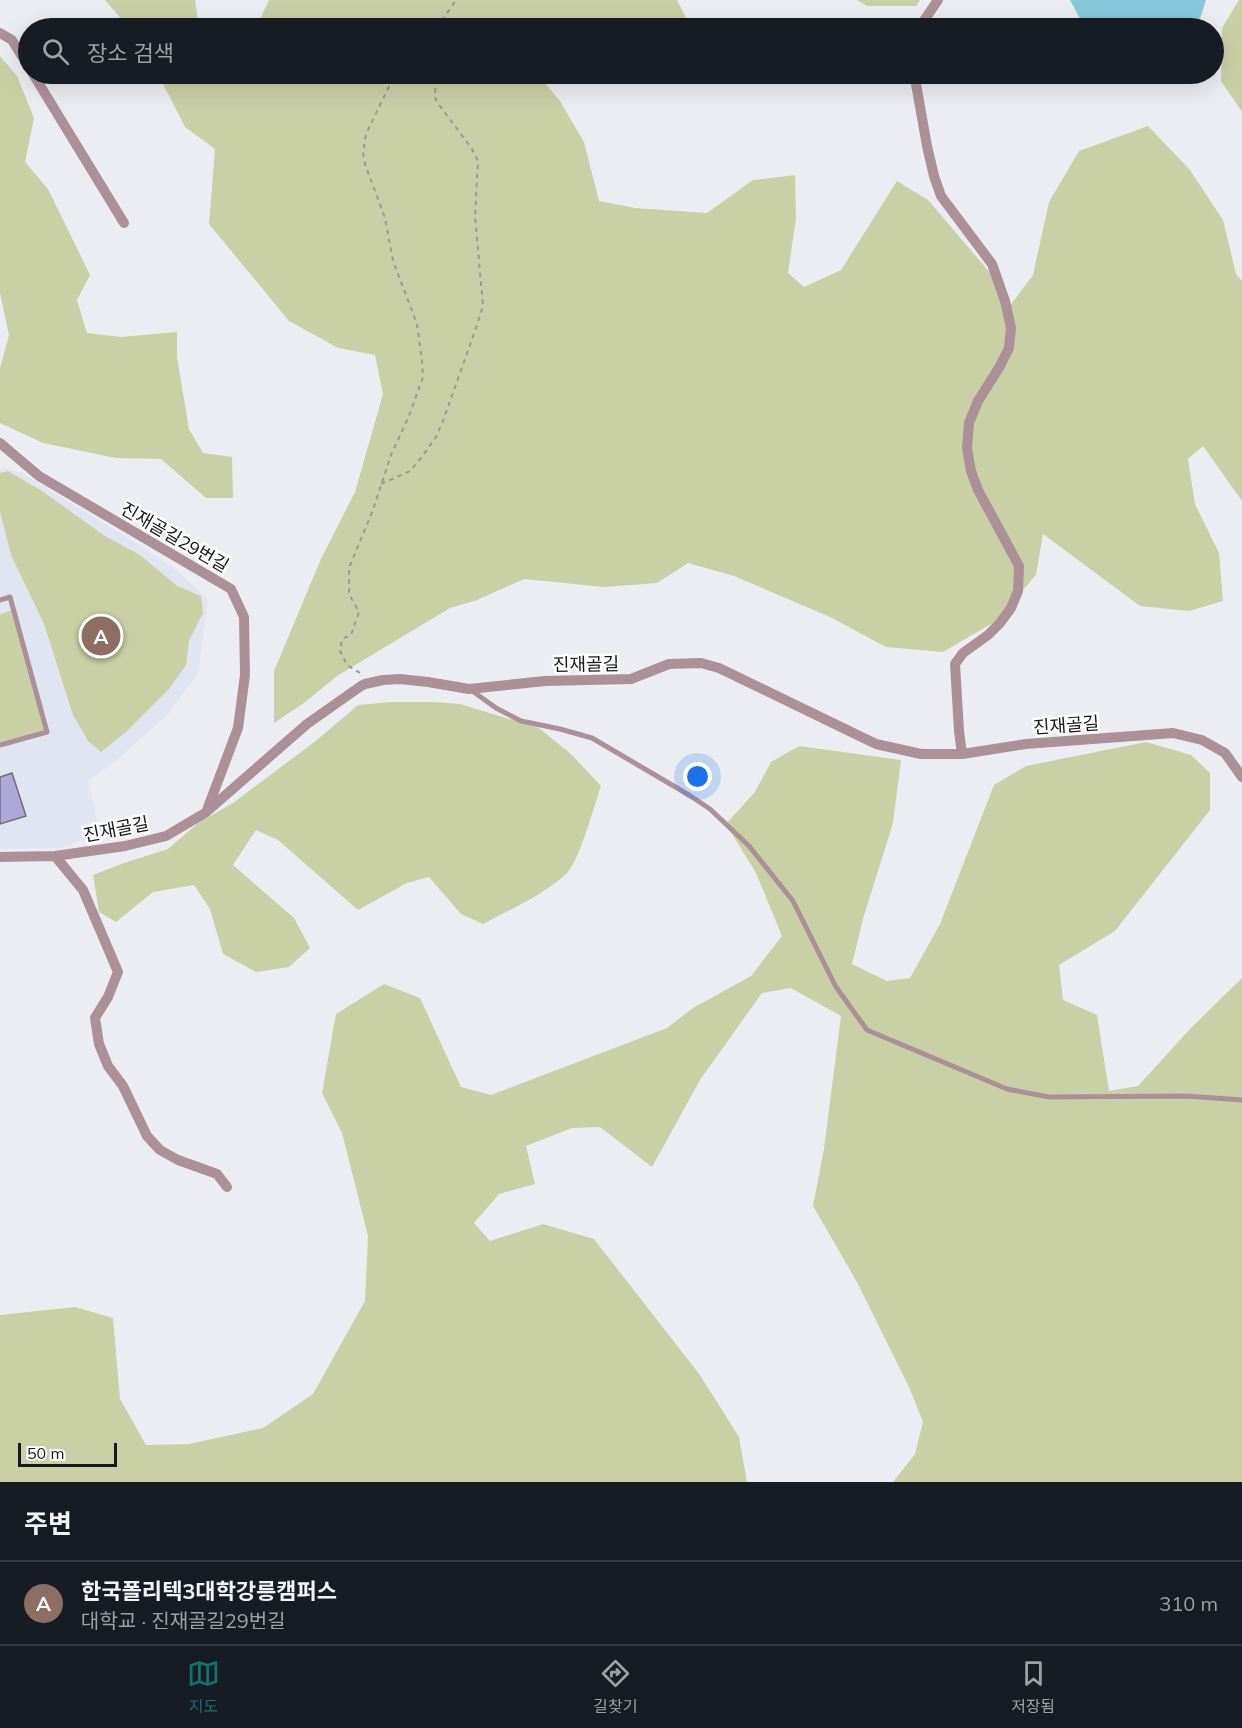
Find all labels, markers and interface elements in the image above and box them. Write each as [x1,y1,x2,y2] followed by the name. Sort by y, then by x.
[18,18,1224,84] search box
[39,35,72,68] icon: search
[87,39,174,67] text: 장소 검색
[117,497,233,577] street label: 진재골길29번길
[82,614,120,658] pin: A
[553,652,619,676] street label: 진재골길
[1032,711,1100,739] street label: 진재골길
[683,762,712,791] your location
[81,811,151,847] street label: 진재골길
[18,1440,117,1468] scale bar
[27,1443,64,1463] text: 50 m
[24,1507,72,1540] text: 주변
[81,1577,337,1605] text: 한국폴리텍3대학강릉캠퍼스
[36,1591,51,1616] text: A
[1159,1591,1218,1616] text: 310 m
[81,1608,286,1633] text: 대학교 · 진재골길29번길
[187,1657,220,1717] tab: 지도
[593,1657,637,1717] tab: 길찾기
[1011,1657,1055,1717] tab: 저장됨

